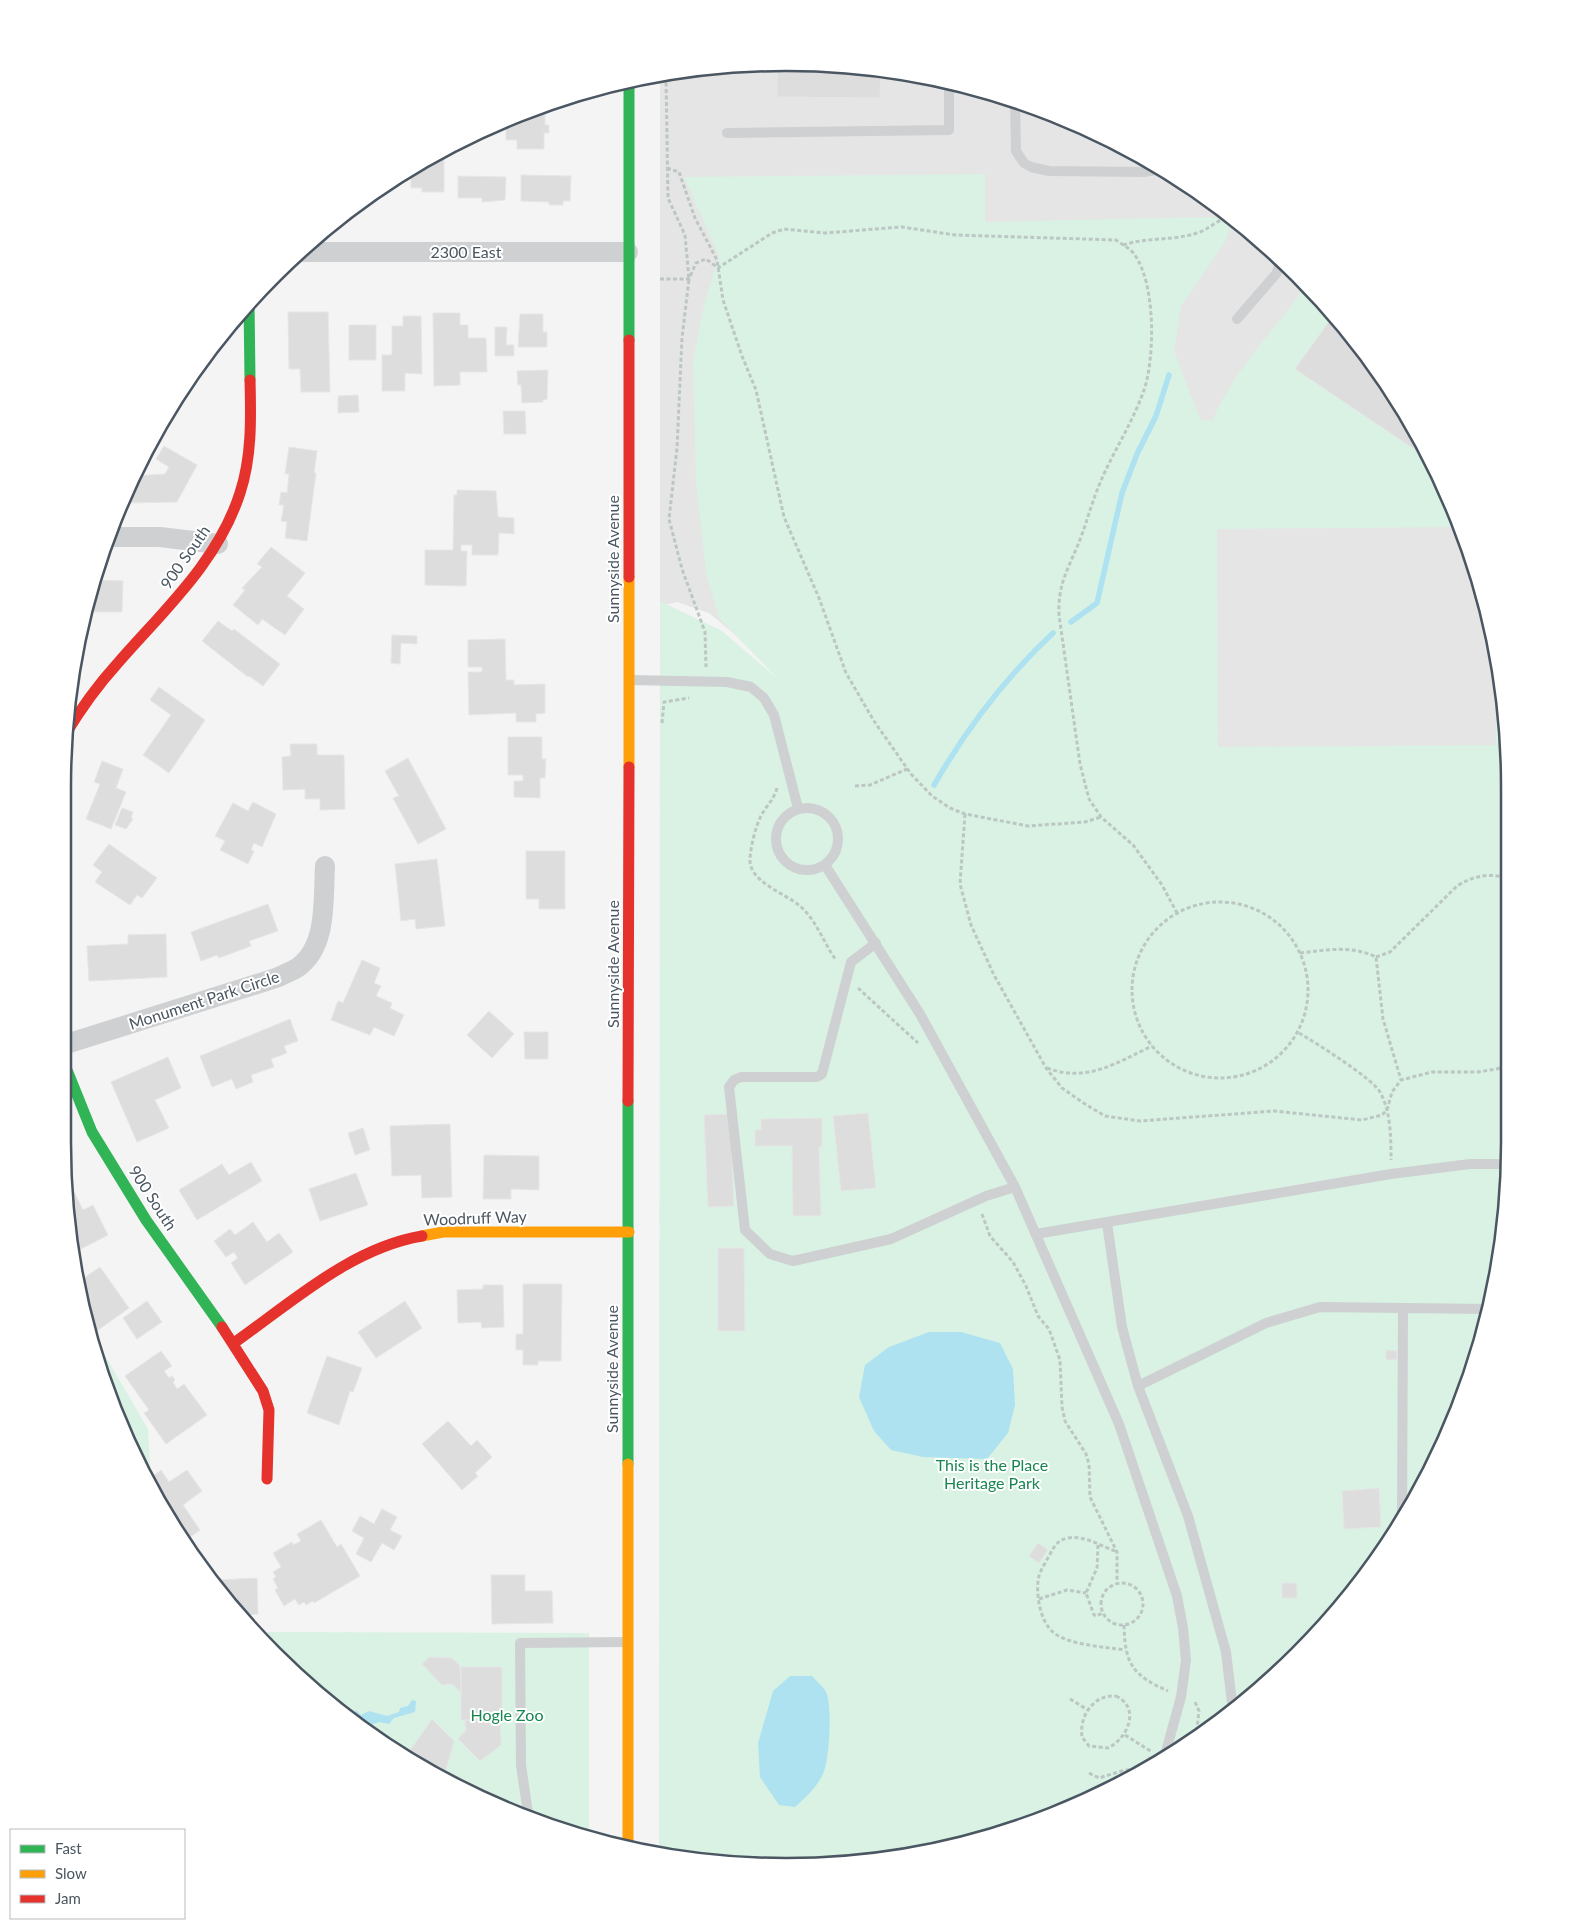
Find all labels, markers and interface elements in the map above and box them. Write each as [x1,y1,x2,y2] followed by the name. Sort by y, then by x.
[431,242,502,261] street label: 2300 East
[603,495,622,623] street label: Sunnyside Avenue
[156,521,213,592] street label: 900 South
[603,900,622,1028] street label: Sunnyside Avenue
[126,966,281,1033] street label: Monument Park Circle
[126,1162,181,1234] street label: 900 South
[423,1206,528,1229] street label: Woodruff Way
[602,1305,621,1433] street label: Sunnyside Avenue
[936,1455,1048,1492] park label: This is the Place Heritage Park
[470,1705,544,1724] park label: Hogle Zoo
[10,1829,185,1919] legend
[55,1839,82,1857] text: Fast
[55,1864,87,1882] text: Slow
[55,1889,81,1907] text: Jam

